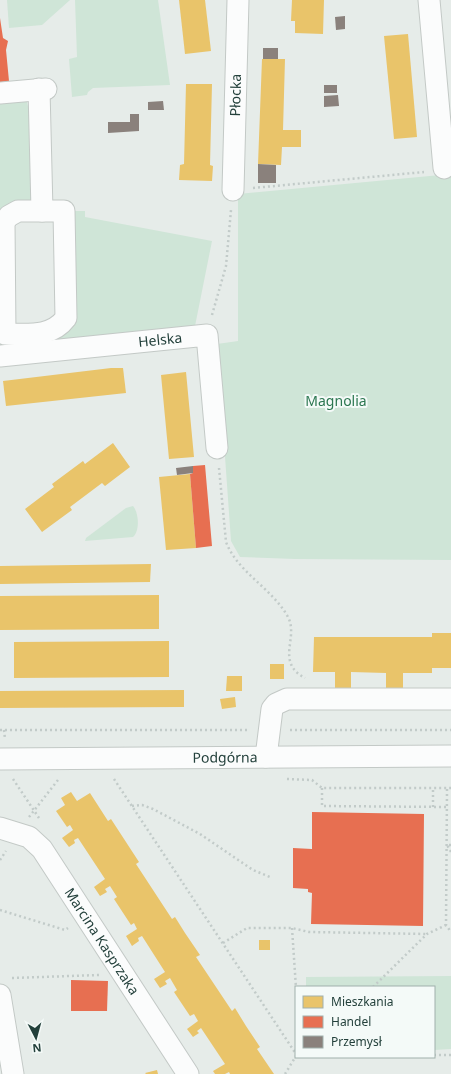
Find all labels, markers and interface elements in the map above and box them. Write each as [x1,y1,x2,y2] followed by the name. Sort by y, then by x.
[225,73,245,117] street label: Płocka
[137,328,183,351] street label: Helska
[305,391,367,410] park label: Magnolia
[192,747,258,767] street label: Podgórna
[61,884,144,998] street label: Marcina Kasprzaka
[295,986,435,1058] legend
[331,993,394,1010] text: Mieszkania
[331,1013,371,1030] text: Handel
[16,1018,56,1058] north arrow
[331,1033,383,1050] text: Przemysł
[32,1041,42,1056] text: N

